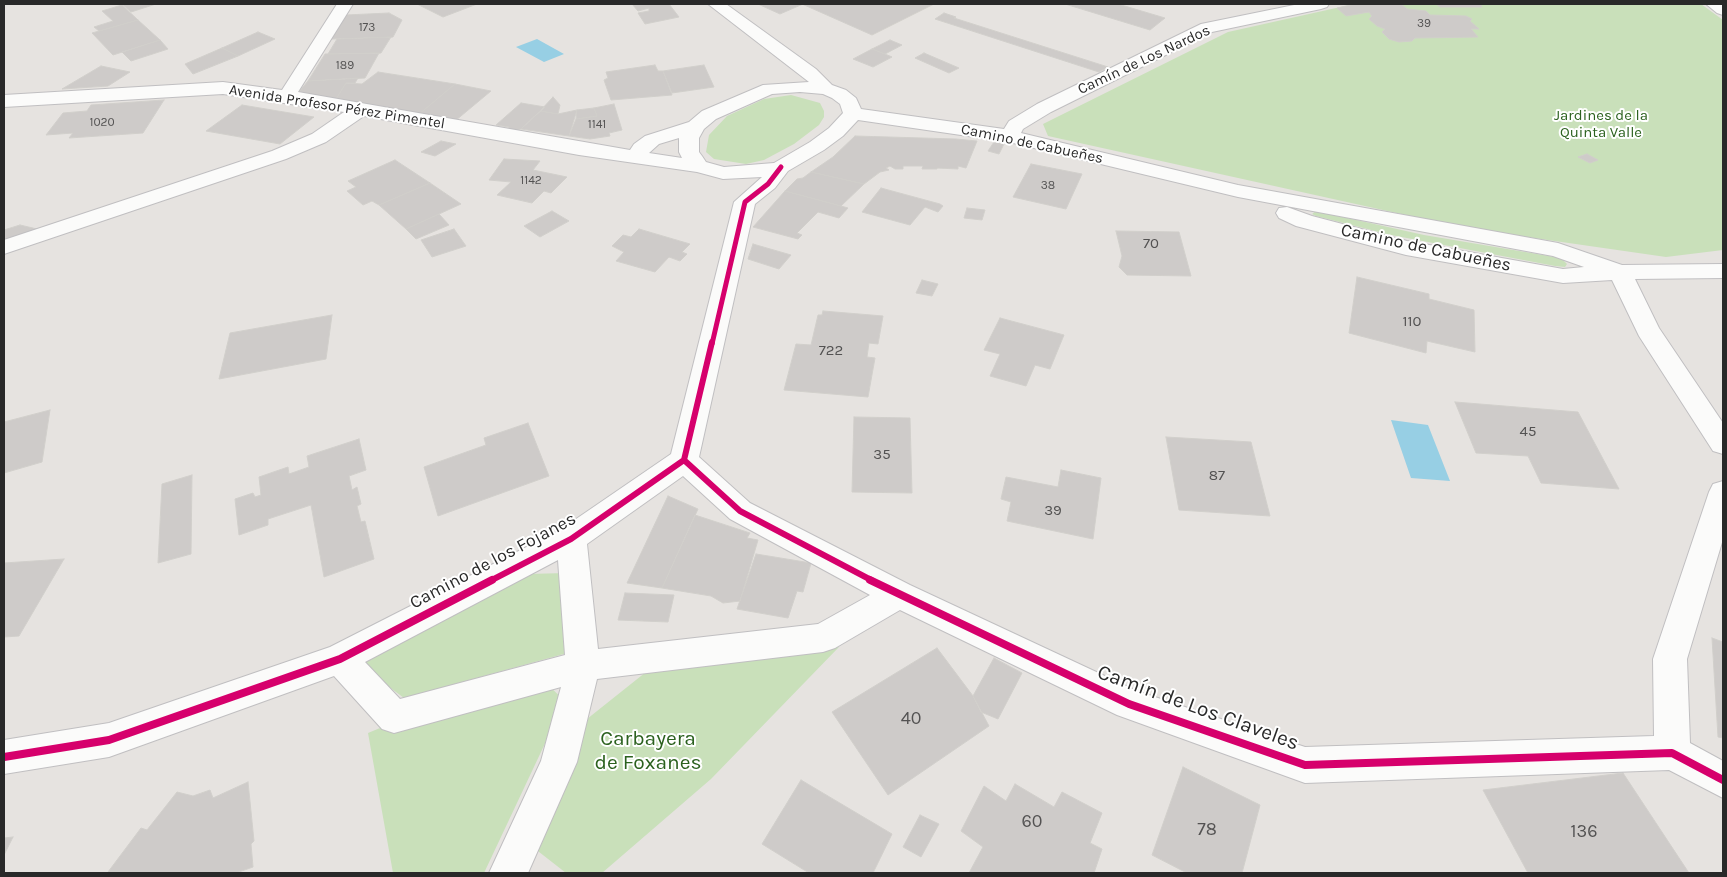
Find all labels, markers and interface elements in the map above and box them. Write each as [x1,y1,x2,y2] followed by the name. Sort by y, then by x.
[1417,17,1431,31] house number: 39
[359,21,375,35] house number: 173
[1075,21,1213,99] street label: Camín de Los Nardos
[336,59,354,73] house number: 189
[228,81,446,133] street label: Avenida Profesor Pérez Pimentel
[1554,107,1648,142] park label: Jardines de la Quinta Valle
[89,116,115,130] house number: 1020
[588,118,606,132] house number: 1141
[959,120,1105,168] street label: Camino de Cabueñes
[520,174,542,188] house number: 1142
[1041,179,1055,193] house number: 38
[1339,219,1513,277] street label: Camino de Cabueñes
[1143,235,1159,253] house number: 70
[1403,313,1421,331] house number: 110
[819,342,843,360] house number: 722
[1520,423,1536,441] house number: 45
[873,446,891,464] house number: 35
[1209,467,1225,485] house number: 87
[1044,502,1062,520] house number: 39
[406,508,580,614] street label: Camino de los Fojanes
[1094,660,1302,756] street label: Camín de Los Claveles
[901,708,921,730] house number: 40
[595,726,701,776] park label: Carbayera de Foxanes
[1022,811,1042,833] house number: 60
[1197,819,1217,841] house number: 78
[1571,821,1597,843] house number: 136

